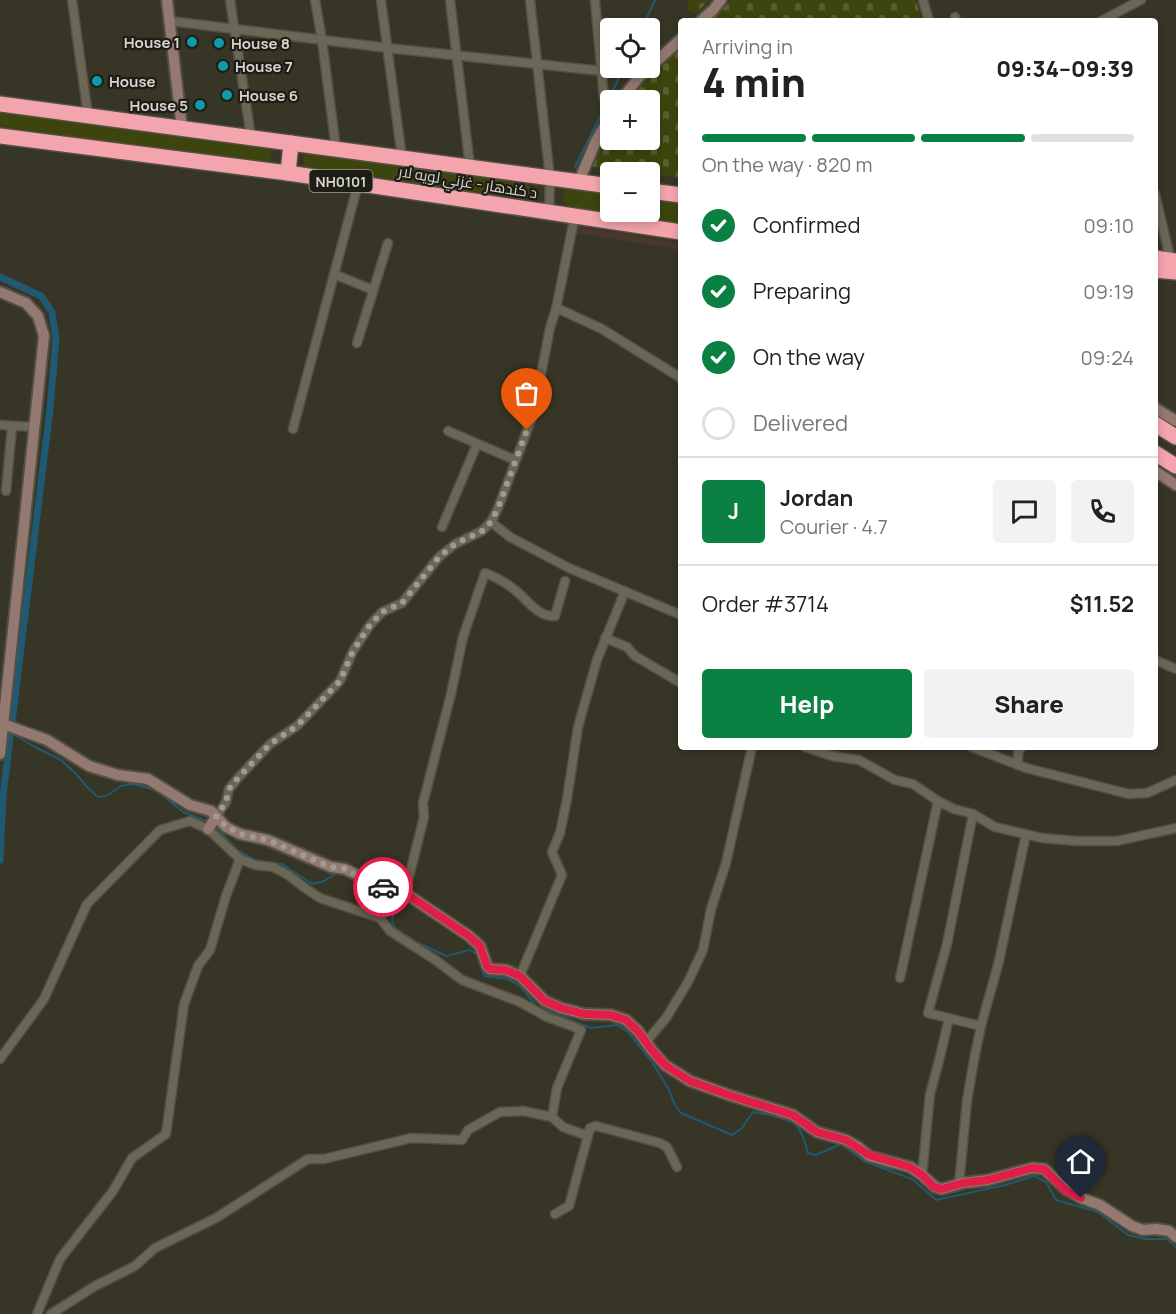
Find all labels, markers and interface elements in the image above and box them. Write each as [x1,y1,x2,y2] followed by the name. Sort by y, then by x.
[600,18,660,222] map controls
[600,18,660,78] button: locate
[124,32,180,53] place label: House 1
[231,33,290,54] place label: House 8
[702,33,793,60] text: Arriving in
[185,35,199,49] marker: House 1
[212,36,226,50] marker: House 8
[996,54,1134,84] text: 09:34–09:39
[702,55,806,109] text: 4 min
[235,56,293,77] place label: House 7
[216,59,230,73] marker: House 7
[109,71,156,92] place label: House
[90,74,104,88] marker: House
[239,85,298,106] place label: House 6
[220,88,234,102] marker: House 6
[600,90,660,150] button: +
[130,95,188,116] place label: House 5
[193,98,207,112] marker: House 5
[702,151,872,178] text: On the way · 820 m
[396,160,539,205] street label: د کندهار - غزني لويه لار
[600,162,660,222] button: −
[310,170,372,192] road number: NH0101
[702,209,735,242] icon: check
[753,210,861,240] text: Confirmed
[1083,212,1134,239] text: 09:10
[702,275,735,308] icon: check
[753,276,851,306] text: Preparing
[1083,278,1134,305] text: 09:19
[702,341,735,374] icon: check
[753,342,865,372] text: On the way
[1081,344,1134,371] text: 09:24
[501,368,552,430] pin
[510,377,543,410] icon: bag
[753,408,848,438] text: Delivered
[993,480,1056,543] button: chat
[1071,480,1134,543] button: phone
[780,483,853,513] text: Jordan
[728,496,739,526] text: J
[780,513,888,540] text: Courier · 4.7
[702,589,829,619] text: Order #3714
[1070,589,1134,619] text: $11.52
[702,669,912,738] button: Help
[924,669,1134,738] button: Share
[353,857,413,917] courier
[367,871,400,904] icon: car
[1055,1136,1106,1198] pin
[1064,1145,1097,1178] icon: home

